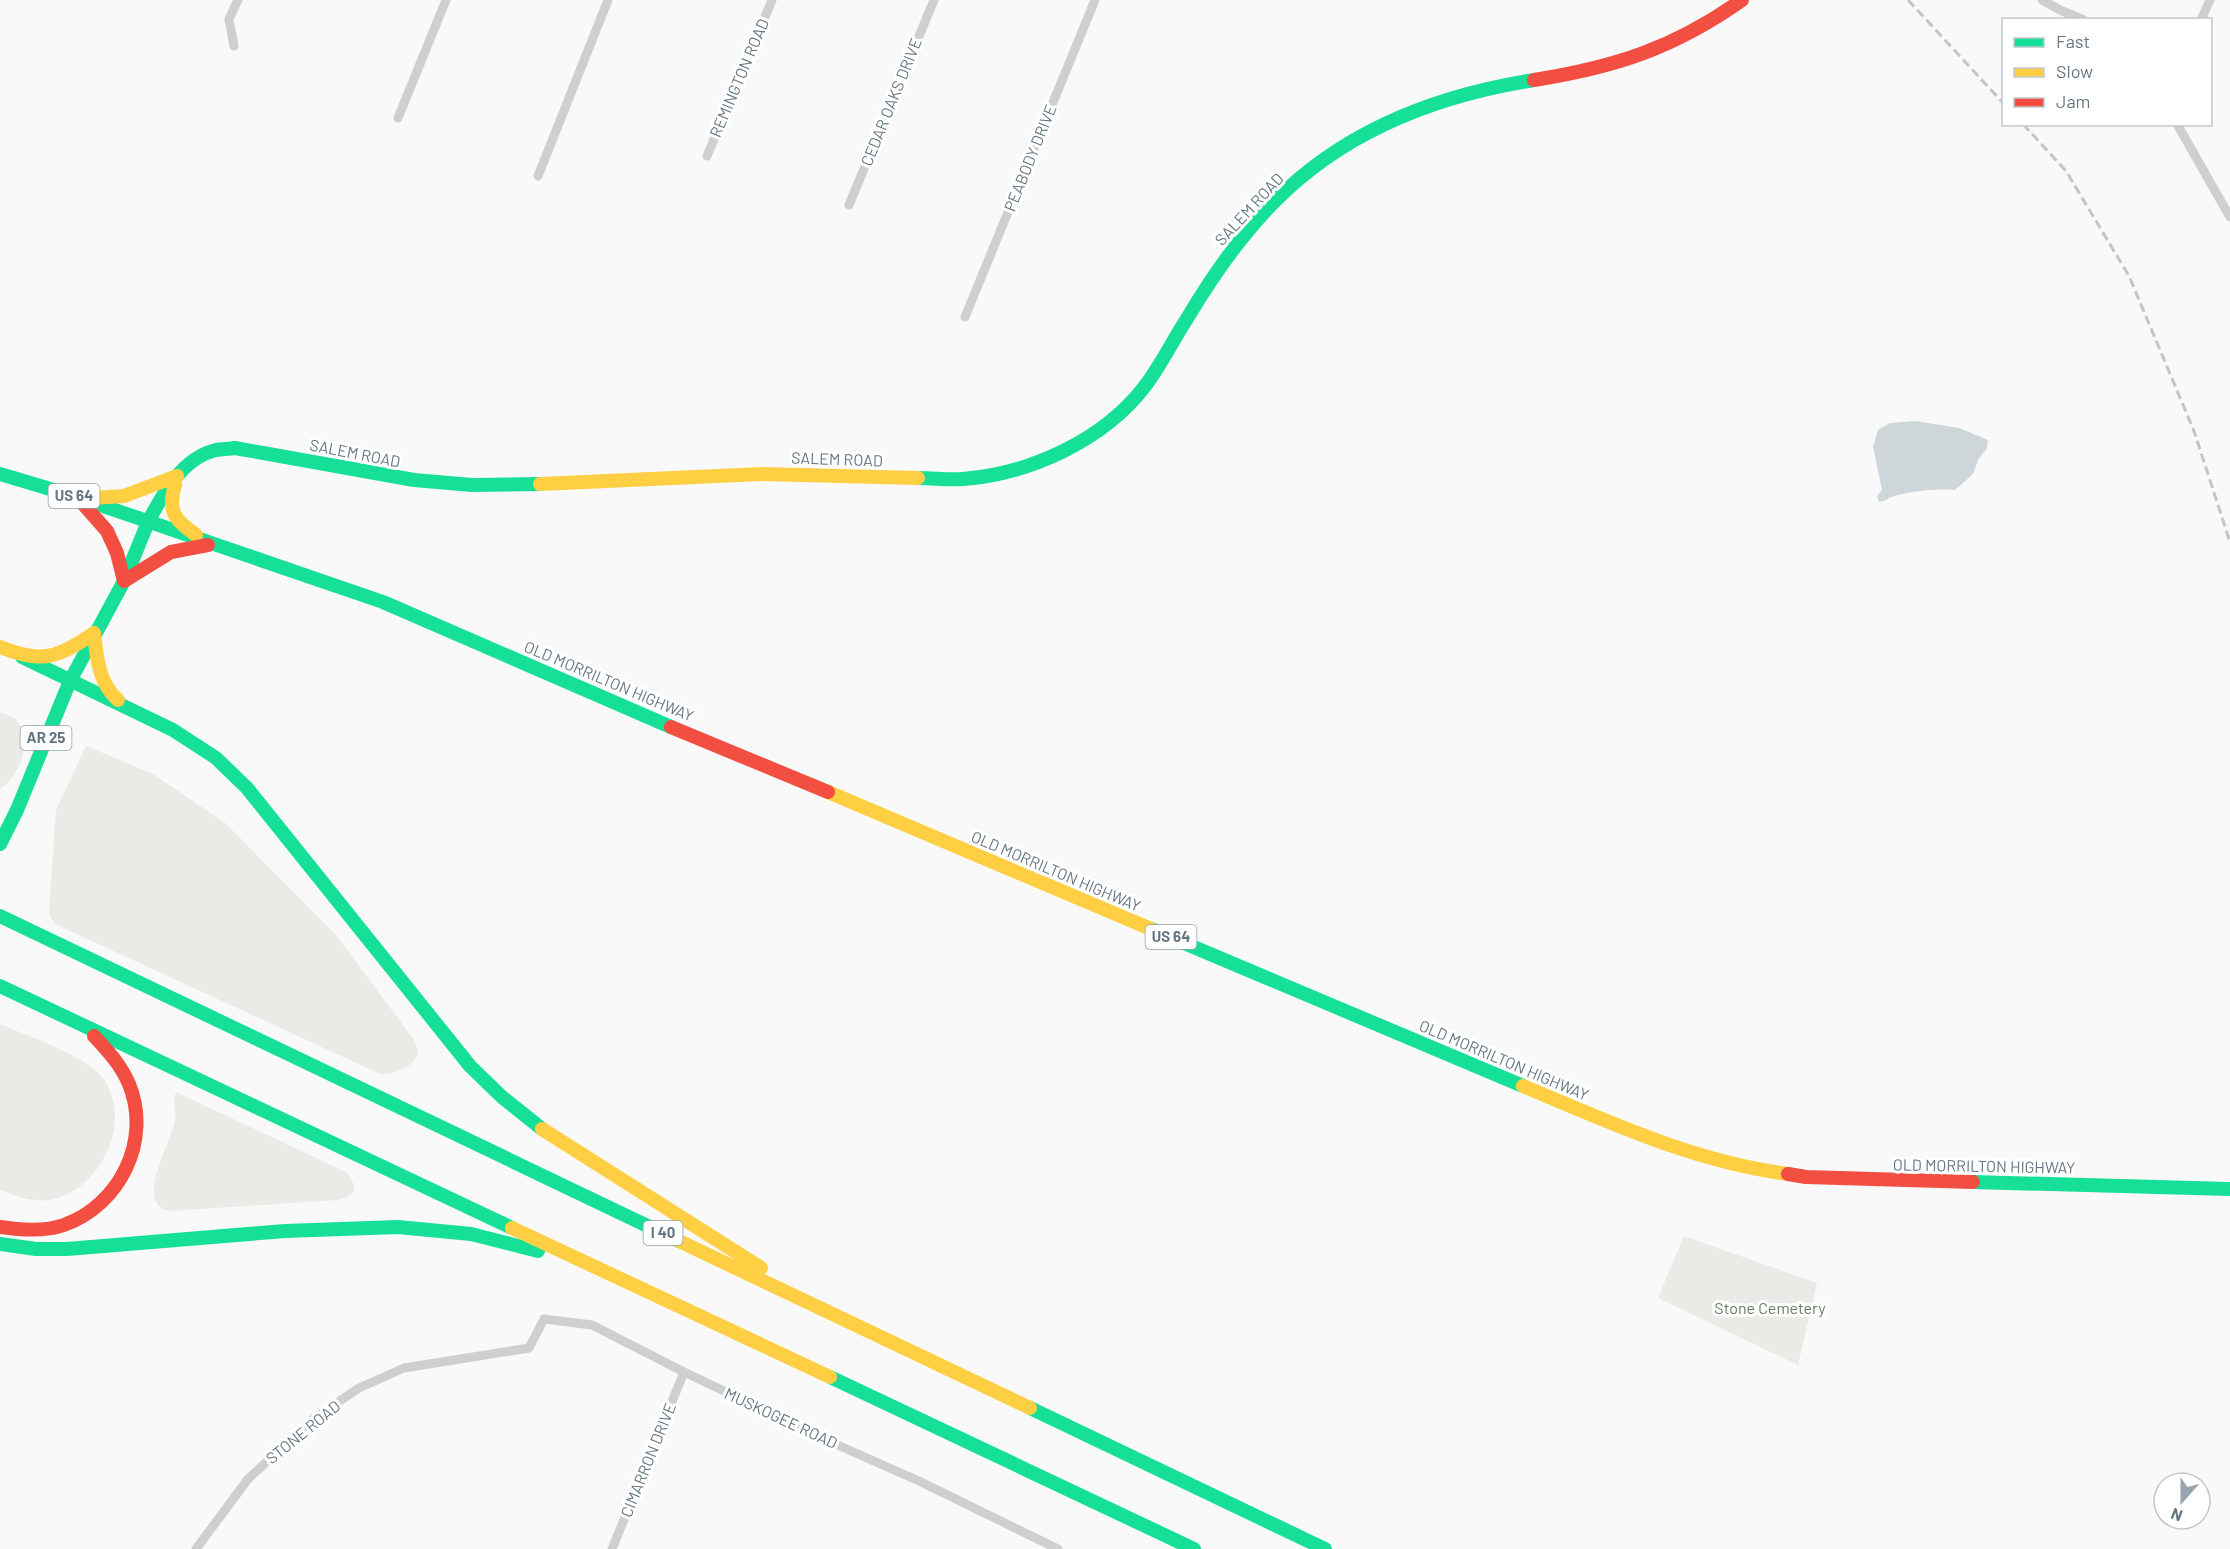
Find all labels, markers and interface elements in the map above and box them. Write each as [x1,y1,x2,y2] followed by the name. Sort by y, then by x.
[705,16,772,140] street label: REMINGTON ROAD
[2002,18,2212,126] legend
[2056,30,2090,52] text: Fast
[856,35,925,168] street label: CEDAR OAKS DRIVE
[2056,60,2093,82] text: Slow
[2056,90,2090,112] text: Jam
[999,102,1060,214] street label: PEABODY DRIVE
[1210,169,1287,249] street label: SALEM ROAD
[308,434,402,471] street label: SALEM ROAD
[791,447,883,470] street label: SALEM ROAD
[48,484,100,508] road number: US 64
[522,636,697,725] street label: OLD MORRILTON HIGHWAY
[20,726,72,750] road number: AR 25
[969,826,1144,915] street label: OLD MORRILTON HIGHWAY
[1146,925,1196,949] road number: US 64
[1417,1015,1592,1104] street label: OLD MORRILTON HIGHWAY
[1893,1154,2075,1177] street label: OLD MORRILTON HIGHWAY
[644,1221,682,1245] road number: I 40
[1714,1298,1826,1317] park label: Stone Cemetery
[722,1383,841,1452] street label: MUSKOGEE ROAD
[262,1396,344,1467] street label: STONE ROAD
[616,1400,679,1520] street label: CIMARRON DRIVE
[2152,1471,2212,1531] north arrow
[2168,1505,2185,1526] text: N

